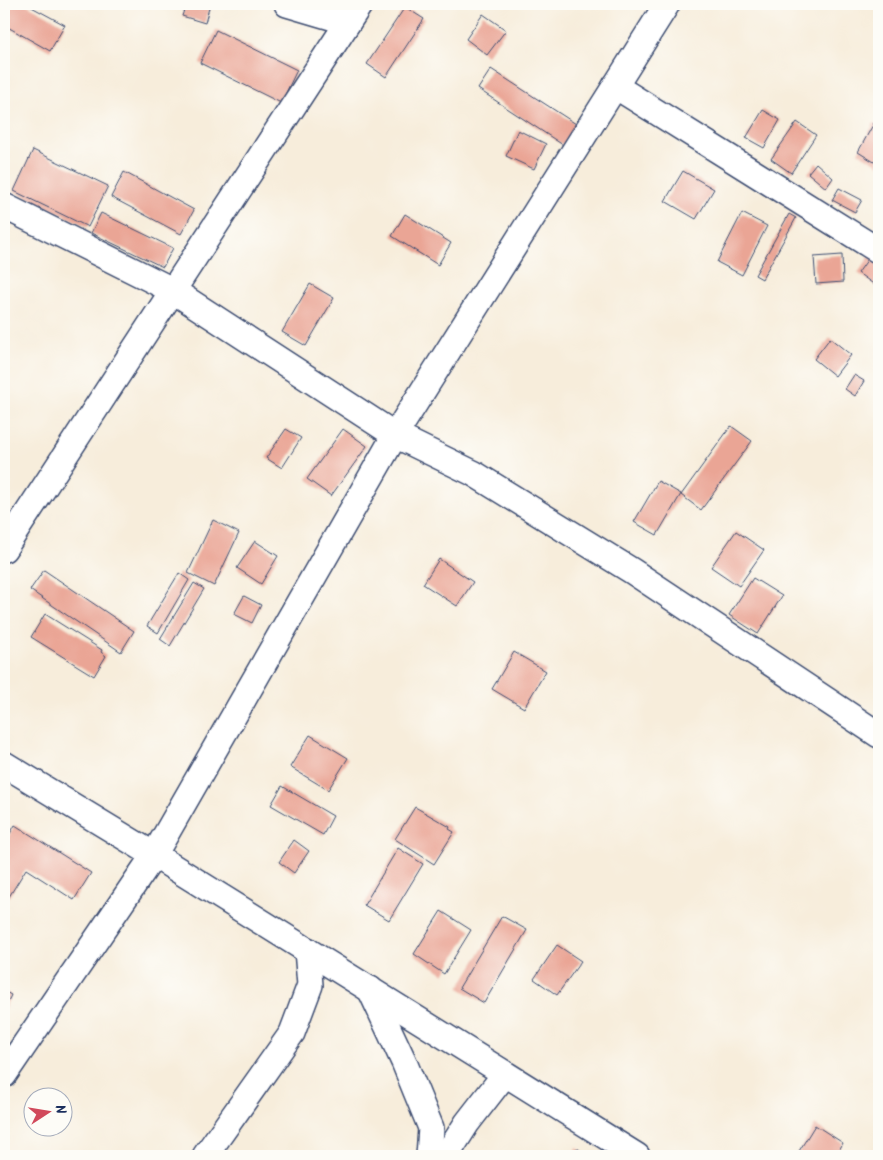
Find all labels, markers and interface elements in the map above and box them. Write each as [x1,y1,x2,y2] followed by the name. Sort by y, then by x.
[22,1088,72,1138] north arrow
[48,1103,71,1116] text: N

